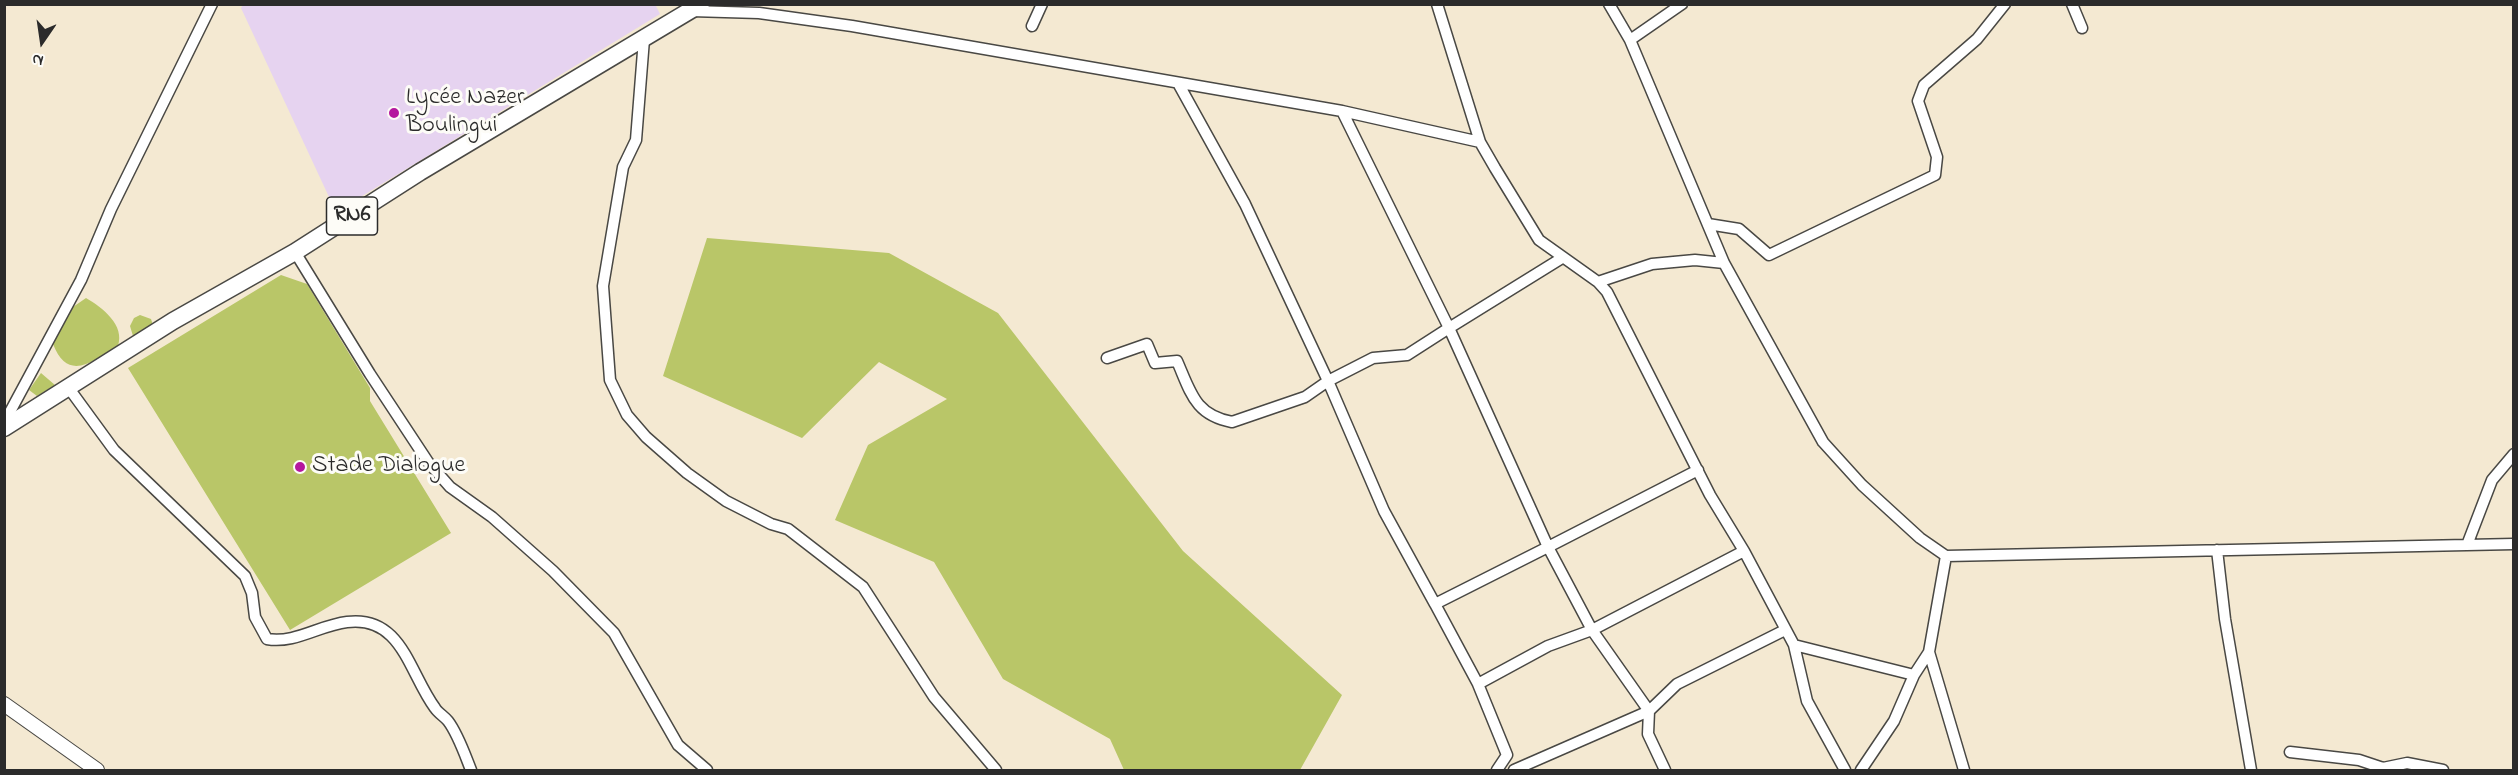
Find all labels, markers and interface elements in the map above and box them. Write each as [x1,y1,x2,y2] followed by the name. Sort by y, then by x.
[12,12,72,72] north arrow
[30,47,46,72] text: N
[406,85,525,141] place label: Lycée Nazer Boulingui
[387,106,401,120] marker: Lycée Nazer Boulingui
[326,197,378,235] road number: RN6
[312,453,465,481] place label: Stade Dialogue
[293,460,307,474] marker: Stade Dialogue

